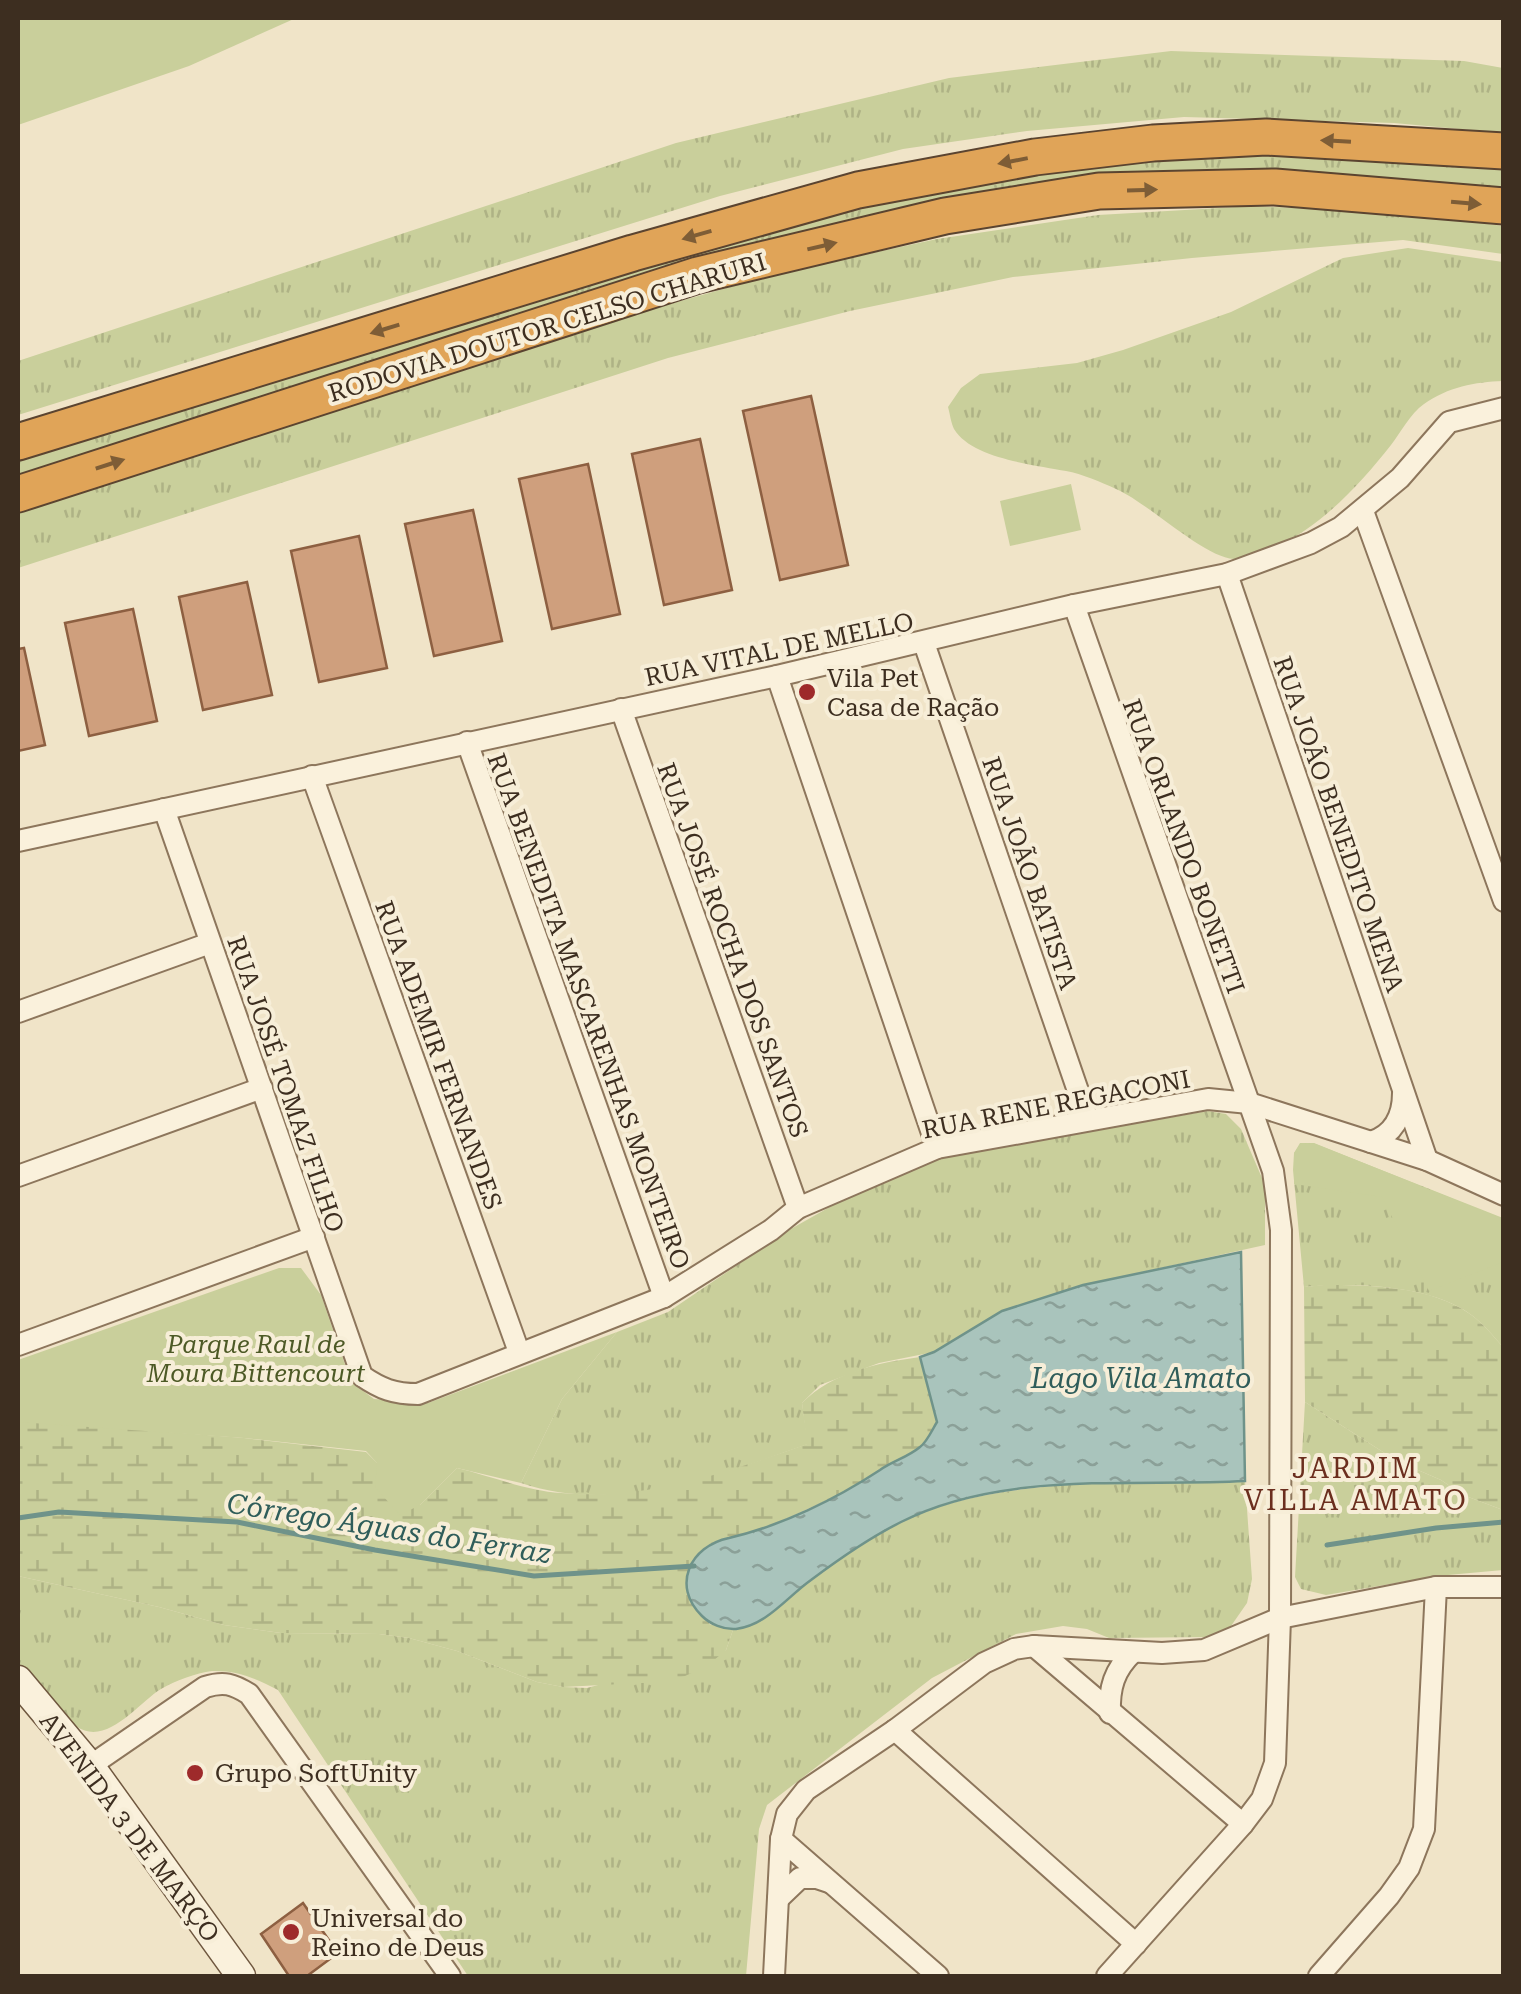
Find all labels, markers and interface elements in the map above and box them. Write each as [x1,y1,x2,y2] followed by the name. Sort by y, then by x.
[1320,133,1352,149] one-way arrow
[996,154,1028,169] one-way arrow
[1126,182,1158,198] one-way arrow
[1450,196,1482,212] one-way arrow
[681,228,711,243] one-way arrow
[807,237,838,253] one-way arrow
[325,247,770,408] street label: RODOVIA DOUTOR CELSO CHARURI
[370,322,400,337] one-way arrow
[95,455,125,470] one-way arrow
[642,607,916,692] street label: RUA VITAL DE MELLO
[1267,652,1410,996] street label: RUA JOÃO BENEDITO MENA
[827,664,999,722] place label: Vila Pet Casa de Ração
[796,681,818,703] marker: Vila Pet Casa de Ração
[1117,695,1250,997] street label: RUA ORLANDO BONETTI
[481,749,696,1273] street label: RUA BENEDITA MASCARENHAS MONTEIRO
[976,753,1083,994] street label: RUA JOÃO BATISTA
[651,759,814,1141] street label: RUA JOSÉ ROCHA DOS SANTOS
[369,897,508,1213] street label: RUA ADEMIR FERNANDES
[221,932,350,1236] street label: RUA JOSÉ TOMAZ FILHO
[920,1064,1193,1145] street label: RUA RENE REGACONI
[146,1330,366,1388] park label: Parque Raul de Moura Bittencourt
[1030,1362,1251,1395] water label: Lago Vila Amato
[1244,1452,1468,1517] district label: JARDIM VILLA AMATO
[225,1486,553,1570] water label: Córrego Águas do Ferraz
[34,1707,225,1948] street label: AVENIDA 3 DE MARÇO
[215,1759,417,1788] place label: Grupo SoftUnity
[184,1762,206,1784] marker: Grupo SoftUnity
[311,1904,484,1962] place label: Universal do Reino de Deus
[280,1921,302,1943] marker: Universal do Reino de Deus

